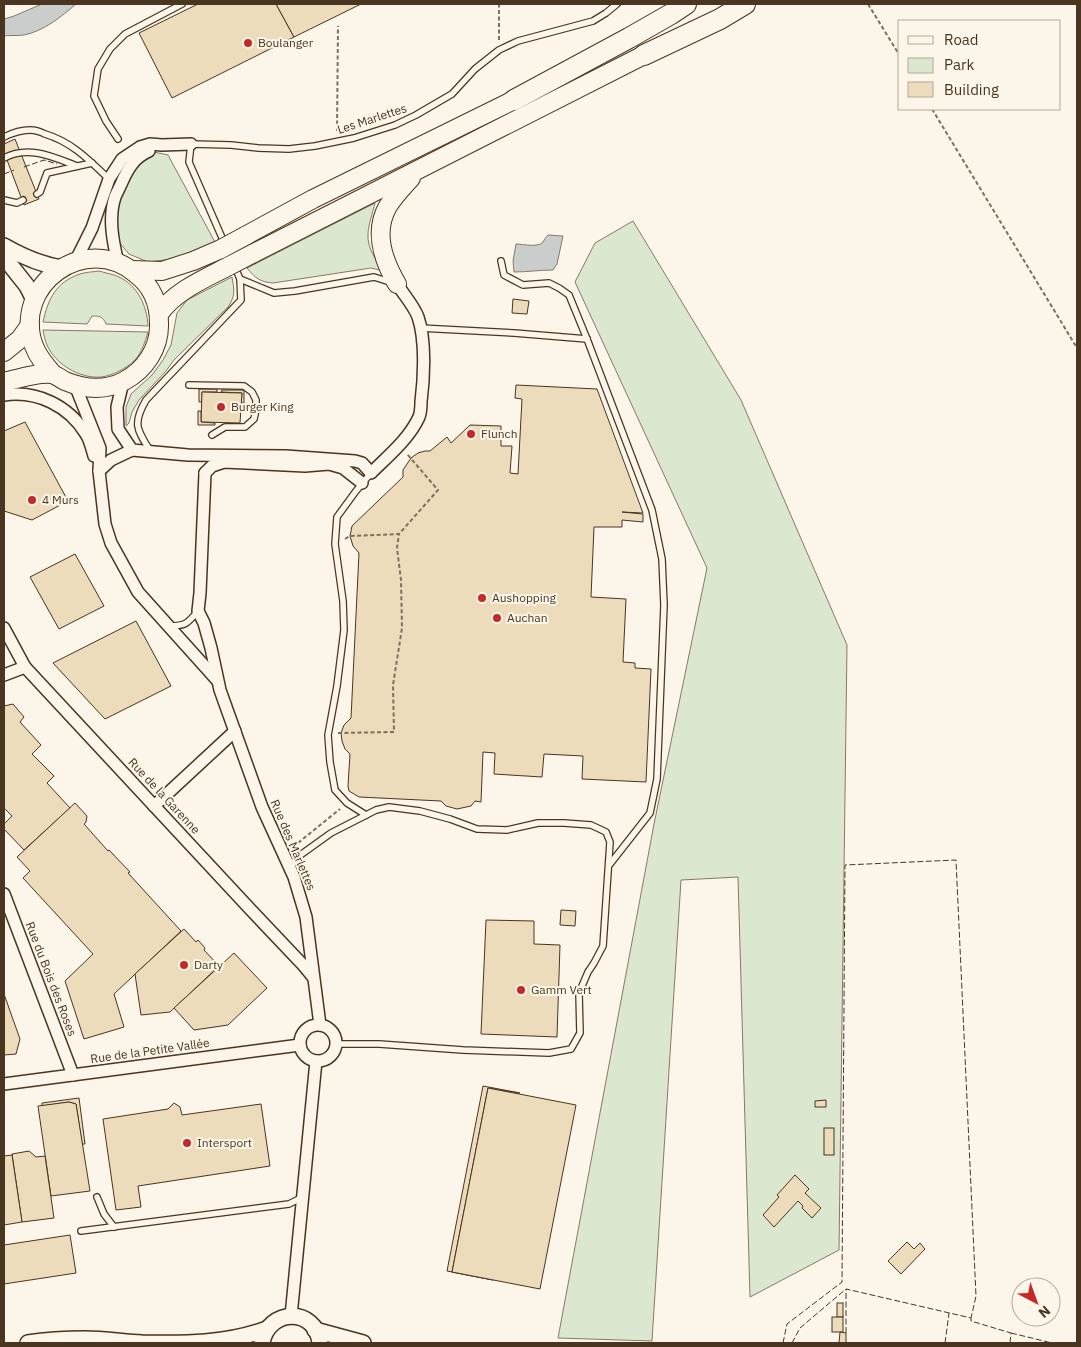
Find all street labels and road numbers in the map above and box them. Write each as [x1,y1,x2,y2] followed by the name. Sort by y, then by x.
[335,100,409,137] street label: Les Marlettes
[125,754,204,837] street label: Rue de la Garenne
[268,797,319,893] street label: Rue des Marlettes
[23,919,80,1038] street label: Rue du Bois des Roses
[89,1035,211,1066] street label: Rue de la Petite Vallée

